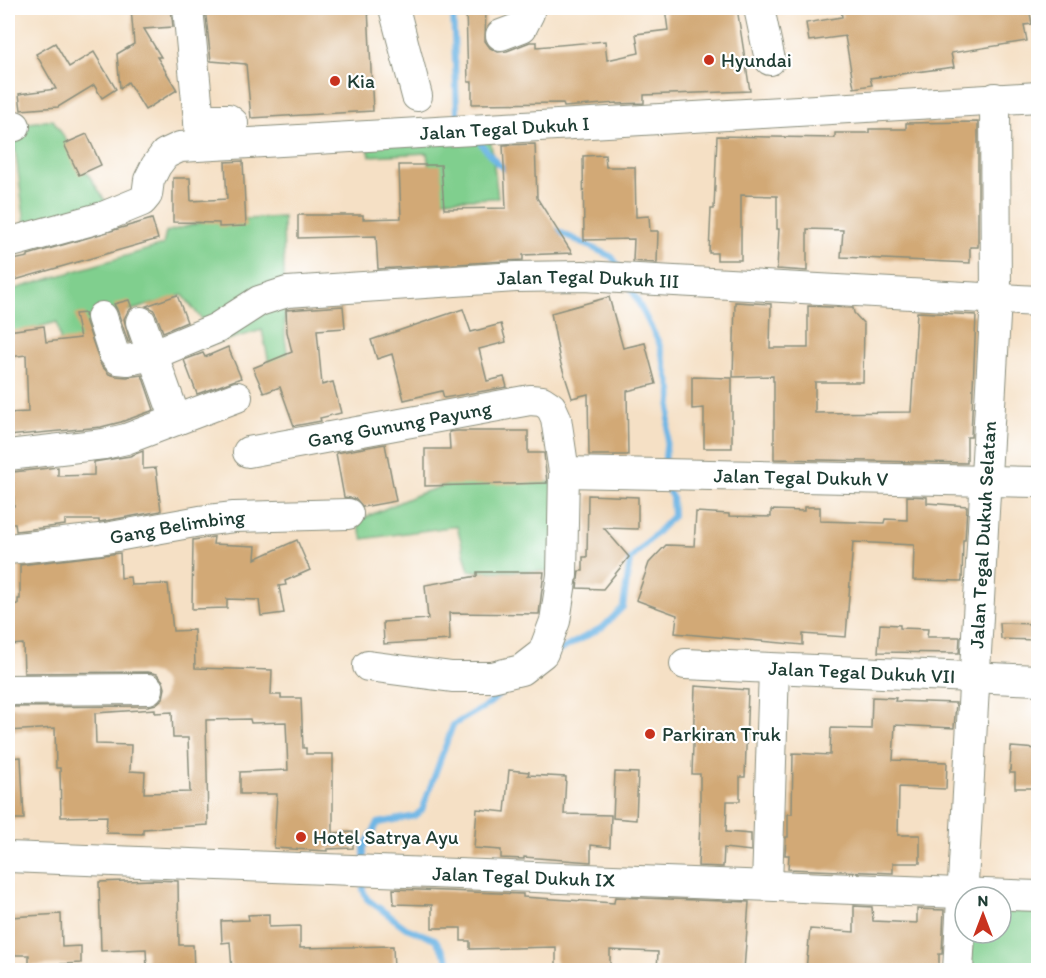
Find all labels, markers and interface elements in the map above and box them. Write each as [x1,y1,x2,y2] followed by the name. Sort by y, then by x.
[721,48,792,72] place label: Hyundai
[702,53,716,67] marker: Hyundai
[347,69,375,93] place label: Kia
[328,74,342,88] marker: Kia
[419,111,590,145] street label: Jalan Tegal Dukuh I
[496,264,680,293] street label: Jalan Tegal Dukuh III
[306,395,494,453] street label: Gang Gunung Payung
[964,420,1001,649] street label: Jalan Tegal Dukuh Selatan
[713,463,889,491] street label: Jalan Tegal Dukuh V
[108,505,246,549] street label: Gang Belimbing
[768,656,956,688] street label: Jalan Tegal Dukuh VII
[662,722,781,746] place label: Parkiran Truk
[643,727,657,741] marker: Parkiran Truk
[313,825,459,849] place label: Hotel Satrya Ayu
[294,830,308,844] marker: Hotel Satrya Ayu
[432,861,616,892] street label: Jalan Tegal Dukuh IX
[953,885,1013,945] north arrow
[978,891,988,910] text: N

